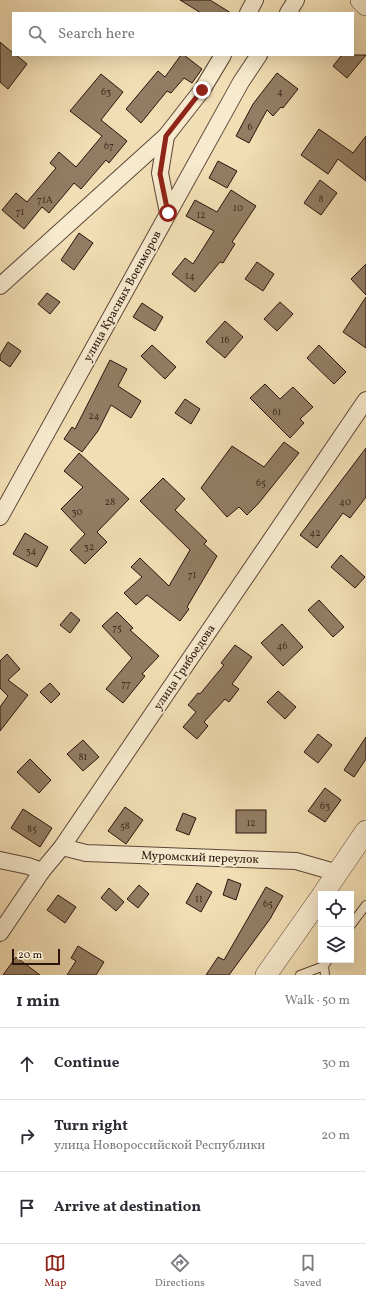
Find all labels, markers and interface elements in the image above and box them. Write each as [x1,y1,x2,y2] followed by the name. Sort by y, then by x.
[12,12,354,56] search box
[26,23,48,45] icon: search
[58,24,135,45] text: Search here
[193,81,211,99] route end
[101,85,111,99] house number: 63
[277,85,283,99] house number: 4
[247,120,253,134] house number: 6
[104,139,114,153] house number: 67
[318,192,324,206] house number: 8
[37,193,53,207] house number: 71А
[233,201,243,215] house number: 10
[159,204,177,222] route start
[16,205,24,219] house number: 71
[196,208,206,222] house number: 12
[80,228,166,365] street label: улица Красных Военморов
[185,269,195,283] house number: 14
[221,333,229,347] house number: 16
[273,405,282,419] house number: 61
[88,409,100,423] house number: 24
[256,476,266,490] house number: 65
[105,495,115,509] house number: 28
[339,495,351,509] house number: 40
[72,505,82,519] house number: 30
[309,526,321,540] house number: 42
[84,540,94,554] house number: 32
[25,544,37,558] house number: 34
[188,568,196,582] house number: 71
[112,621,122,635] house number: 75
[150,622,219,713] street label: улица Грибоедова
[277,639,287,653] house number: 46
[121,677,131,691] house number: 77
[79,750,88,764] house number: 81
[320,799,330,813] house number: 63
[246,816,256,830] house number: 12
[120,819,130,833] house number: 58
[27,822,37,836] house number: 85
[141,848,260,868] street label: Муромский переулок
[318,891,354,963] map controls
[318,891,354,927] button: locate
[195,892,203,906] house number: 11
[263,897,273,911] house number: 65
[318,927,354,963] button: layers
[12,947,60,966] scale bar
[18,948,42,963] text: 20 m
[16,990,60,1013] text: 1 min
[285,992,350,1010] text: Walk · 50 m
[16,1053,38,1075] icon: ahead
[54,1053,119,1074] text: Continue
[322,1055,350,1073] text: 30 m
[54,1116,128,1137] text: Turn right
[16,1125,38,1147] icon: right
[321,1127,350,1145] text: 20 m
[54,1137,265,1155] text: улица Новороссийской Республики
[16,1197,38,1219] icon: arrive
[54,1197,201,1218] text: Arrive at destination
[44,1252,66,1291] tab: Map
[155,1252,205,1291] tab: Directions
[293,1252,322,1291] tab: Saved

